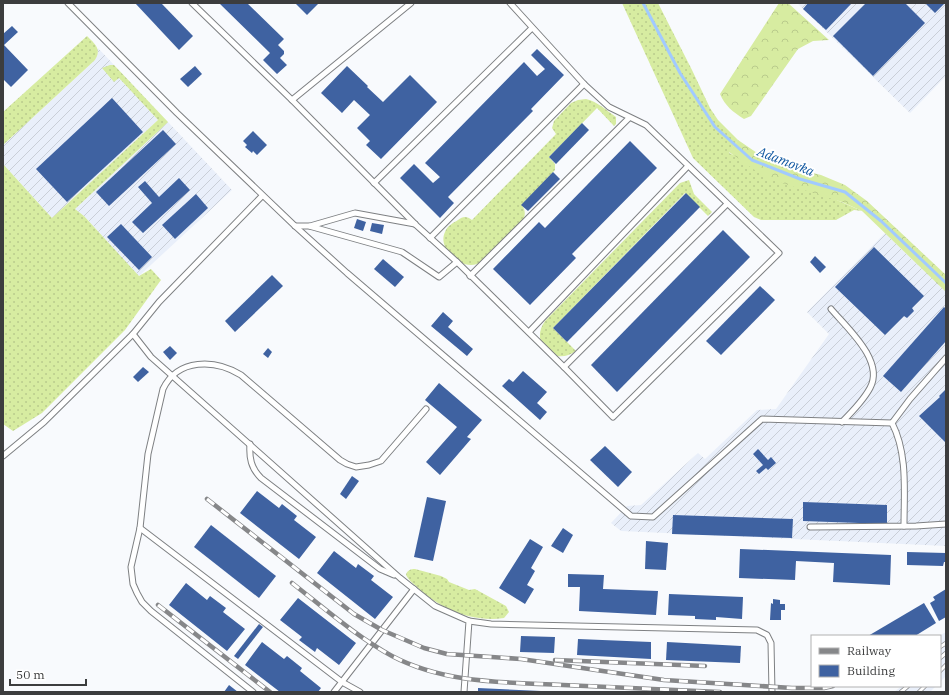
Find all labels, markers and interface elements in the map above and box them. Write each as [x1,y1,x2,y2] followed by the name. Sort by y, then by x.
[754,143,817,180] water label: Adamovka
[811,635,941,687] legend
[847,643,892,658] text: Railway
[10,661,86,687] scale bar
[847,663,895,678] text: Building
[16,667,45,682] text: 50 m

